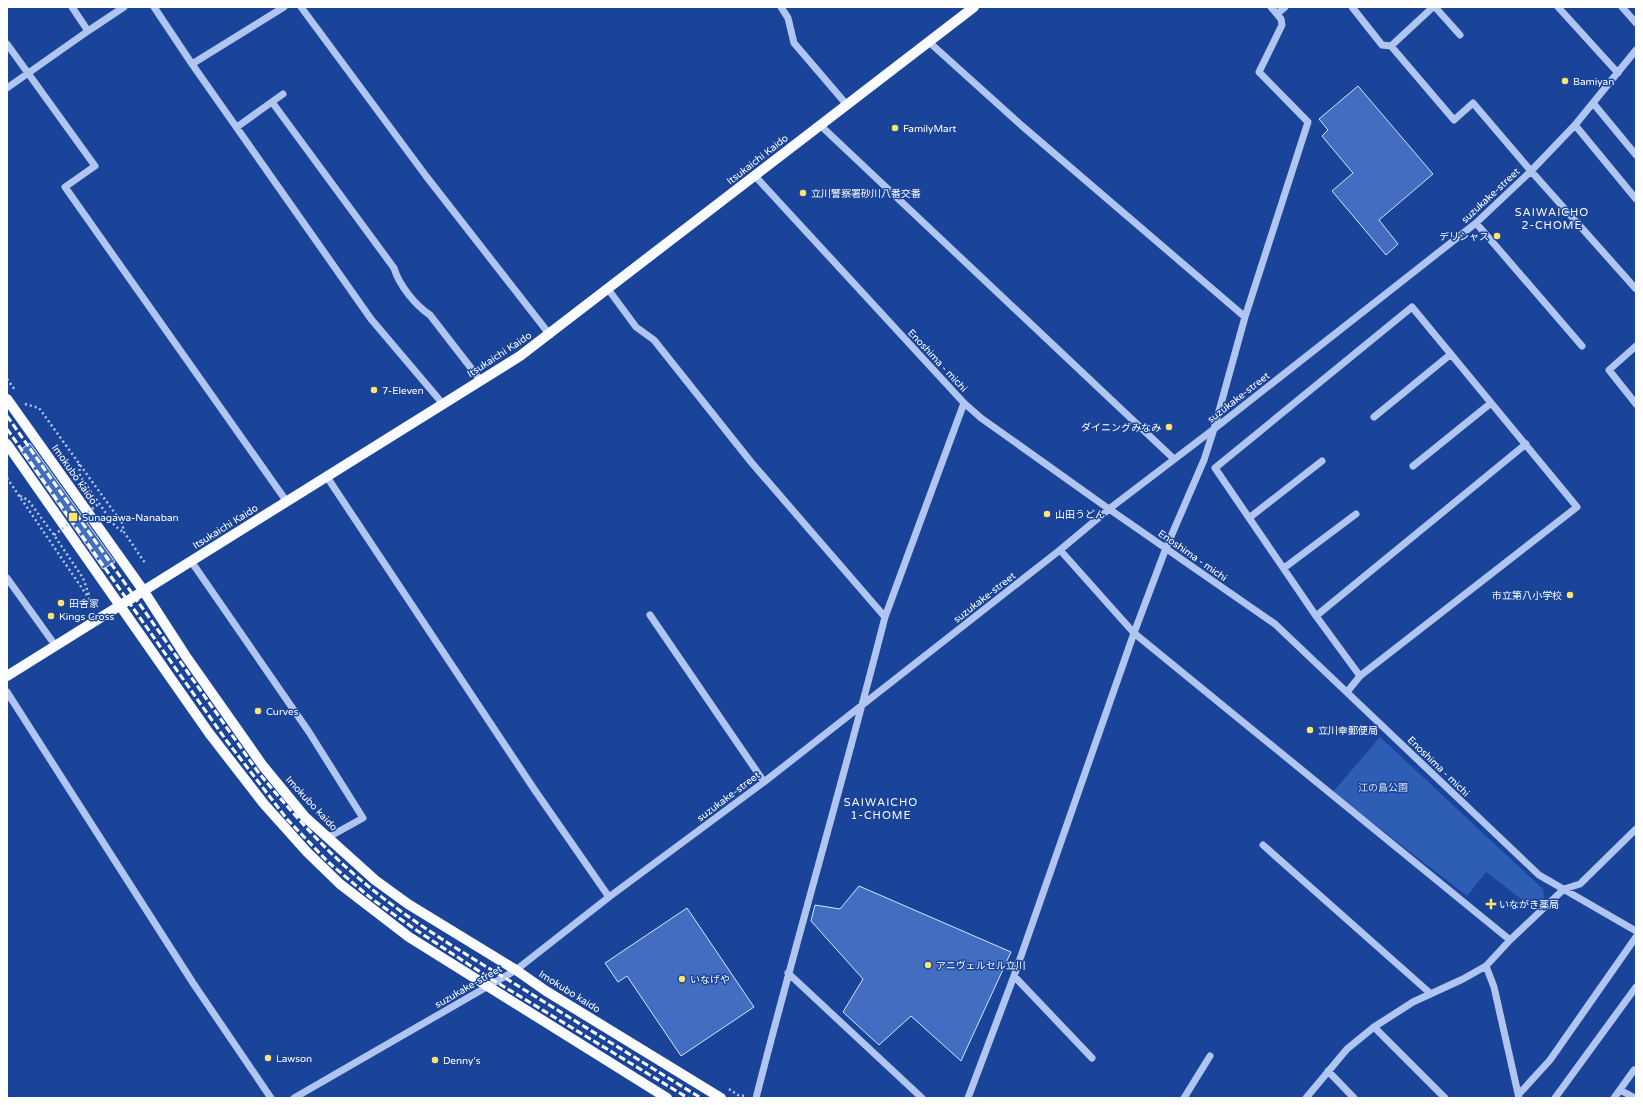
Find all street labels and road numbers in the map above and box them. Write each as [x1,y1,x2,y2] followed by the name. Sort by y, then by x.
[725,132,791,187] street label: Itsukaichi Kaido
[1459,166,1522,226] street label: suzukake-street
[905,327,969,395] street label: Enoshima - michi
[465,329,534,380] street label: Itsukaichi Kaido
[1205,370,1272,426] street label: suzukake-street
[49,442,99,507] street label: Imokubo kaido
[191,502,260,552] street label: Itsukaichi Kaido
[1156,528,1229,584] street label: Enoshima - michi
[951,570,1018,626] street label: suzukake-street
[1405,734,1472,799] street label: Enoshima - michi
[695,769,762,824] street label: suzukake-street
[283,774,340,834] street label: Imokubo kaido
[433,963,504,1011] street label: suzukake-street
[536,968,602,1016] street label: Imokubo kaido

